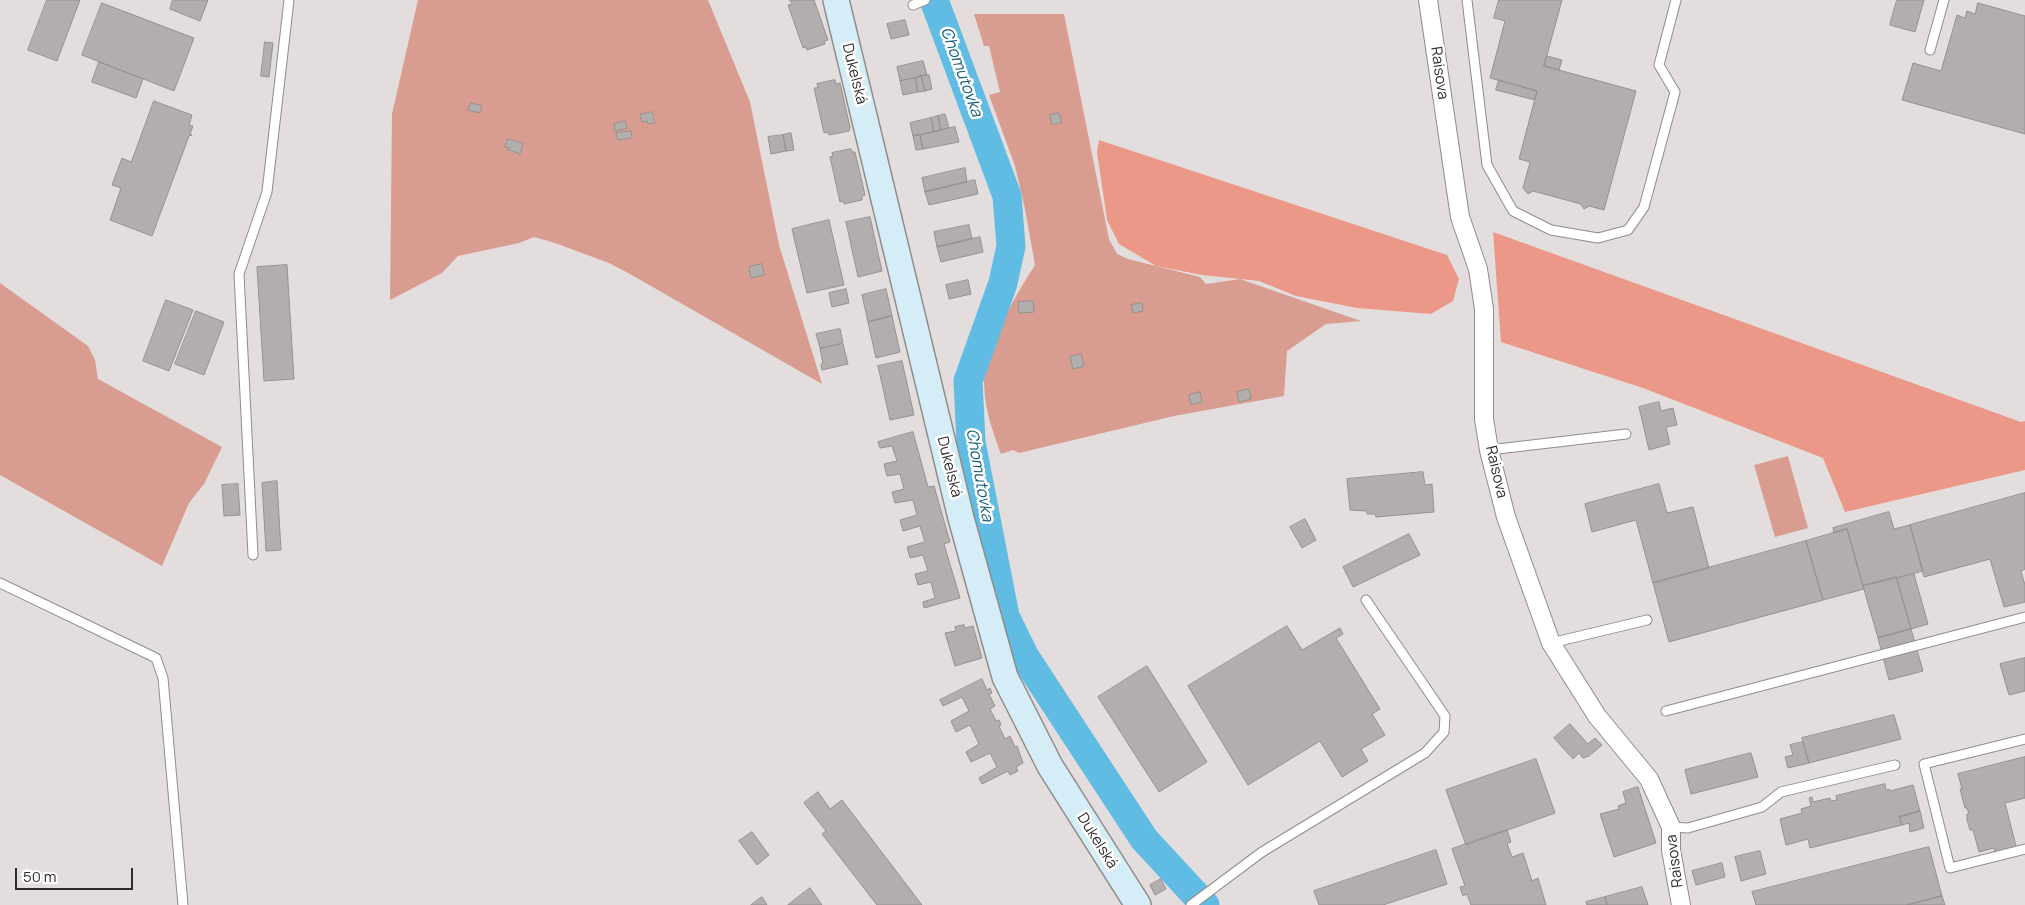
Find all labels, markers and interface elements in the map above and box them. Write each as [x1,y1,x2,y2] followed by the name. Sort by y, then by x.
[936,25,986,119] water label: Chomutovka
[838,42,870,106] street label: Dukelská
[1426,45,1452,101] street label: Raisova
[961,427,997,523] water label: Chomutovka
[933,435,965,499] street label: Dukelská
[1481,444,1511,500] street label: Raisova
[1073,810,1121,872] street label: Dukelská
[1663,833,1687,889] street label: Raisova
[18,858,135,890] scale bar
[23,866,57,887] text: 50 m

